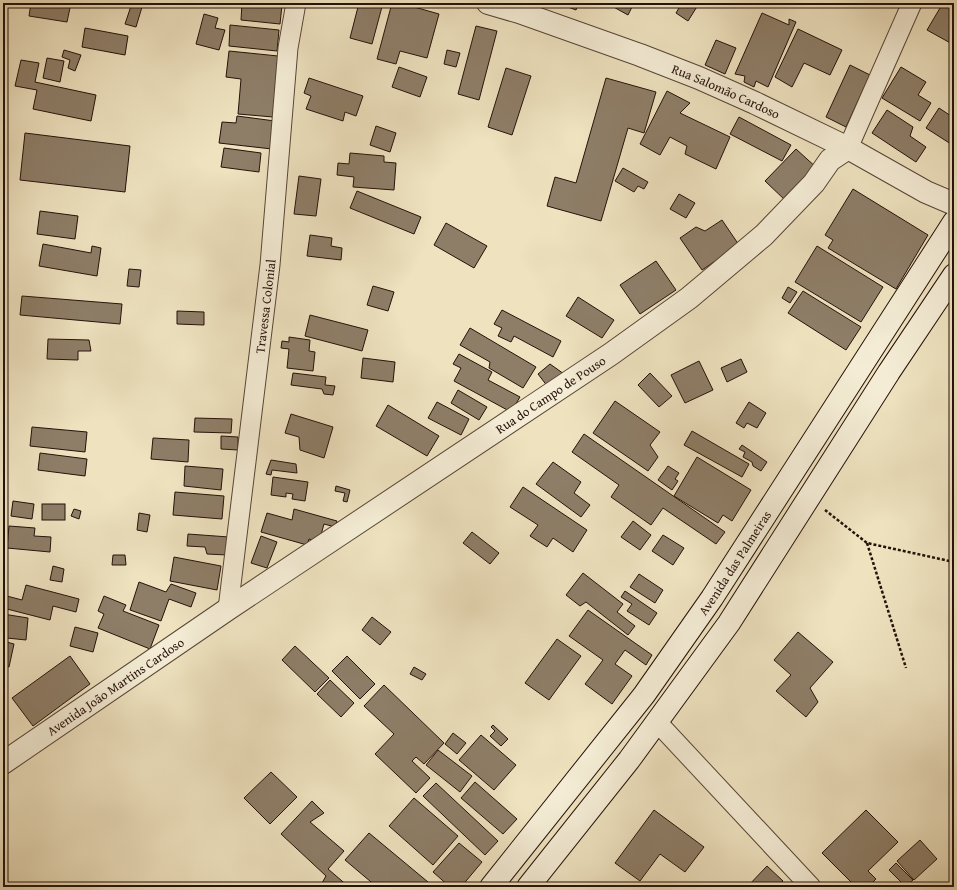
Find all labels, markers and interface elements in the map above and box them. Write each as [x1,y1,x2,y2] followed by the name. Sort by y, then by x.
[669,59,784,123] street label: Rua Salomão Cardoso
[250,258,280,355] street label: Travessa Colonial
[492,351,610,438] street label: Rua do Campo de Pouso
[694,506,776,619] street label: Avenida das Palmeiras
[43,632,188,740] street label: Avenida João Martins Cardoso

